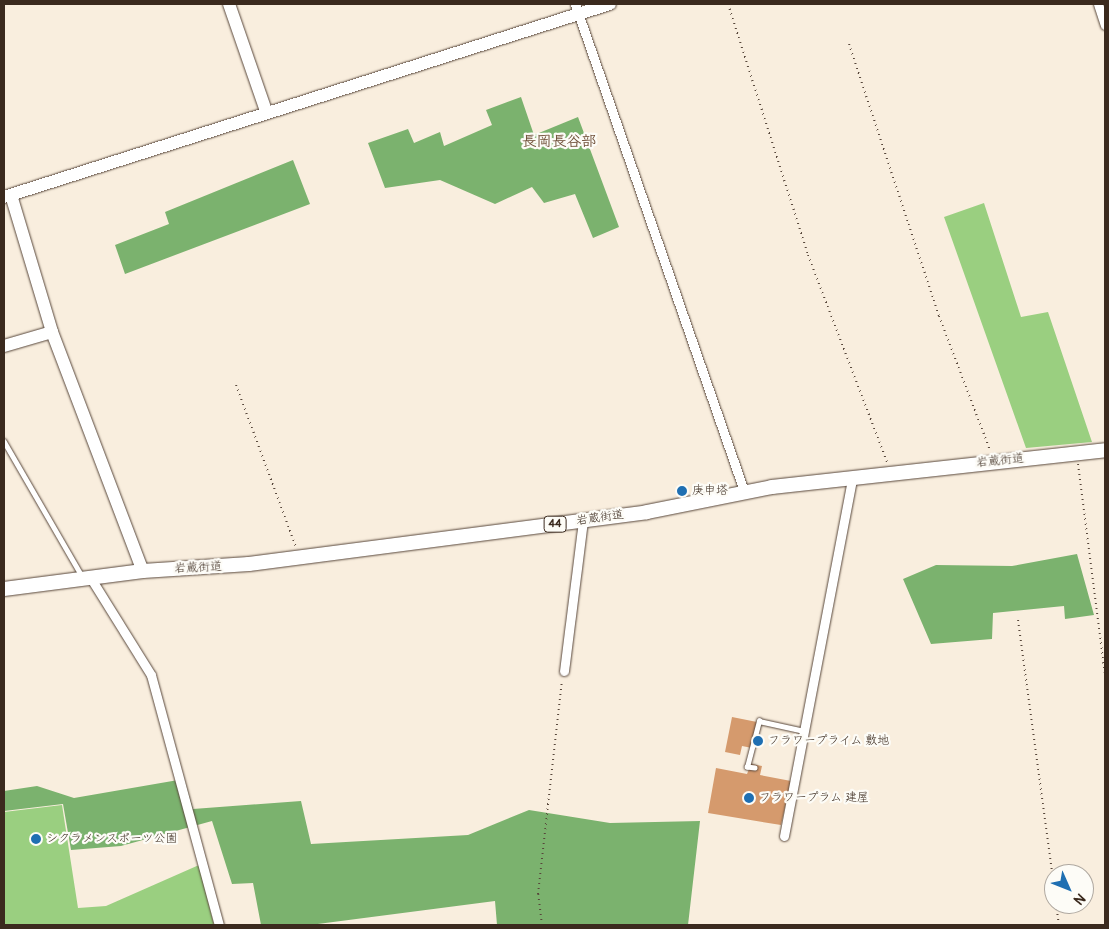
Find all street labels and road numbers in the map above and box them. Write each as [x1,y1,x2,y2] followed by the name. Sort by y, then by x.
[975,451,1025,471] street label: 岩蔵街道
[575,508,625,528] street label: 岩蔵街道
[542,516,568,532] road number: 44
[174,560,222,576] street label: 岩蔵街道

